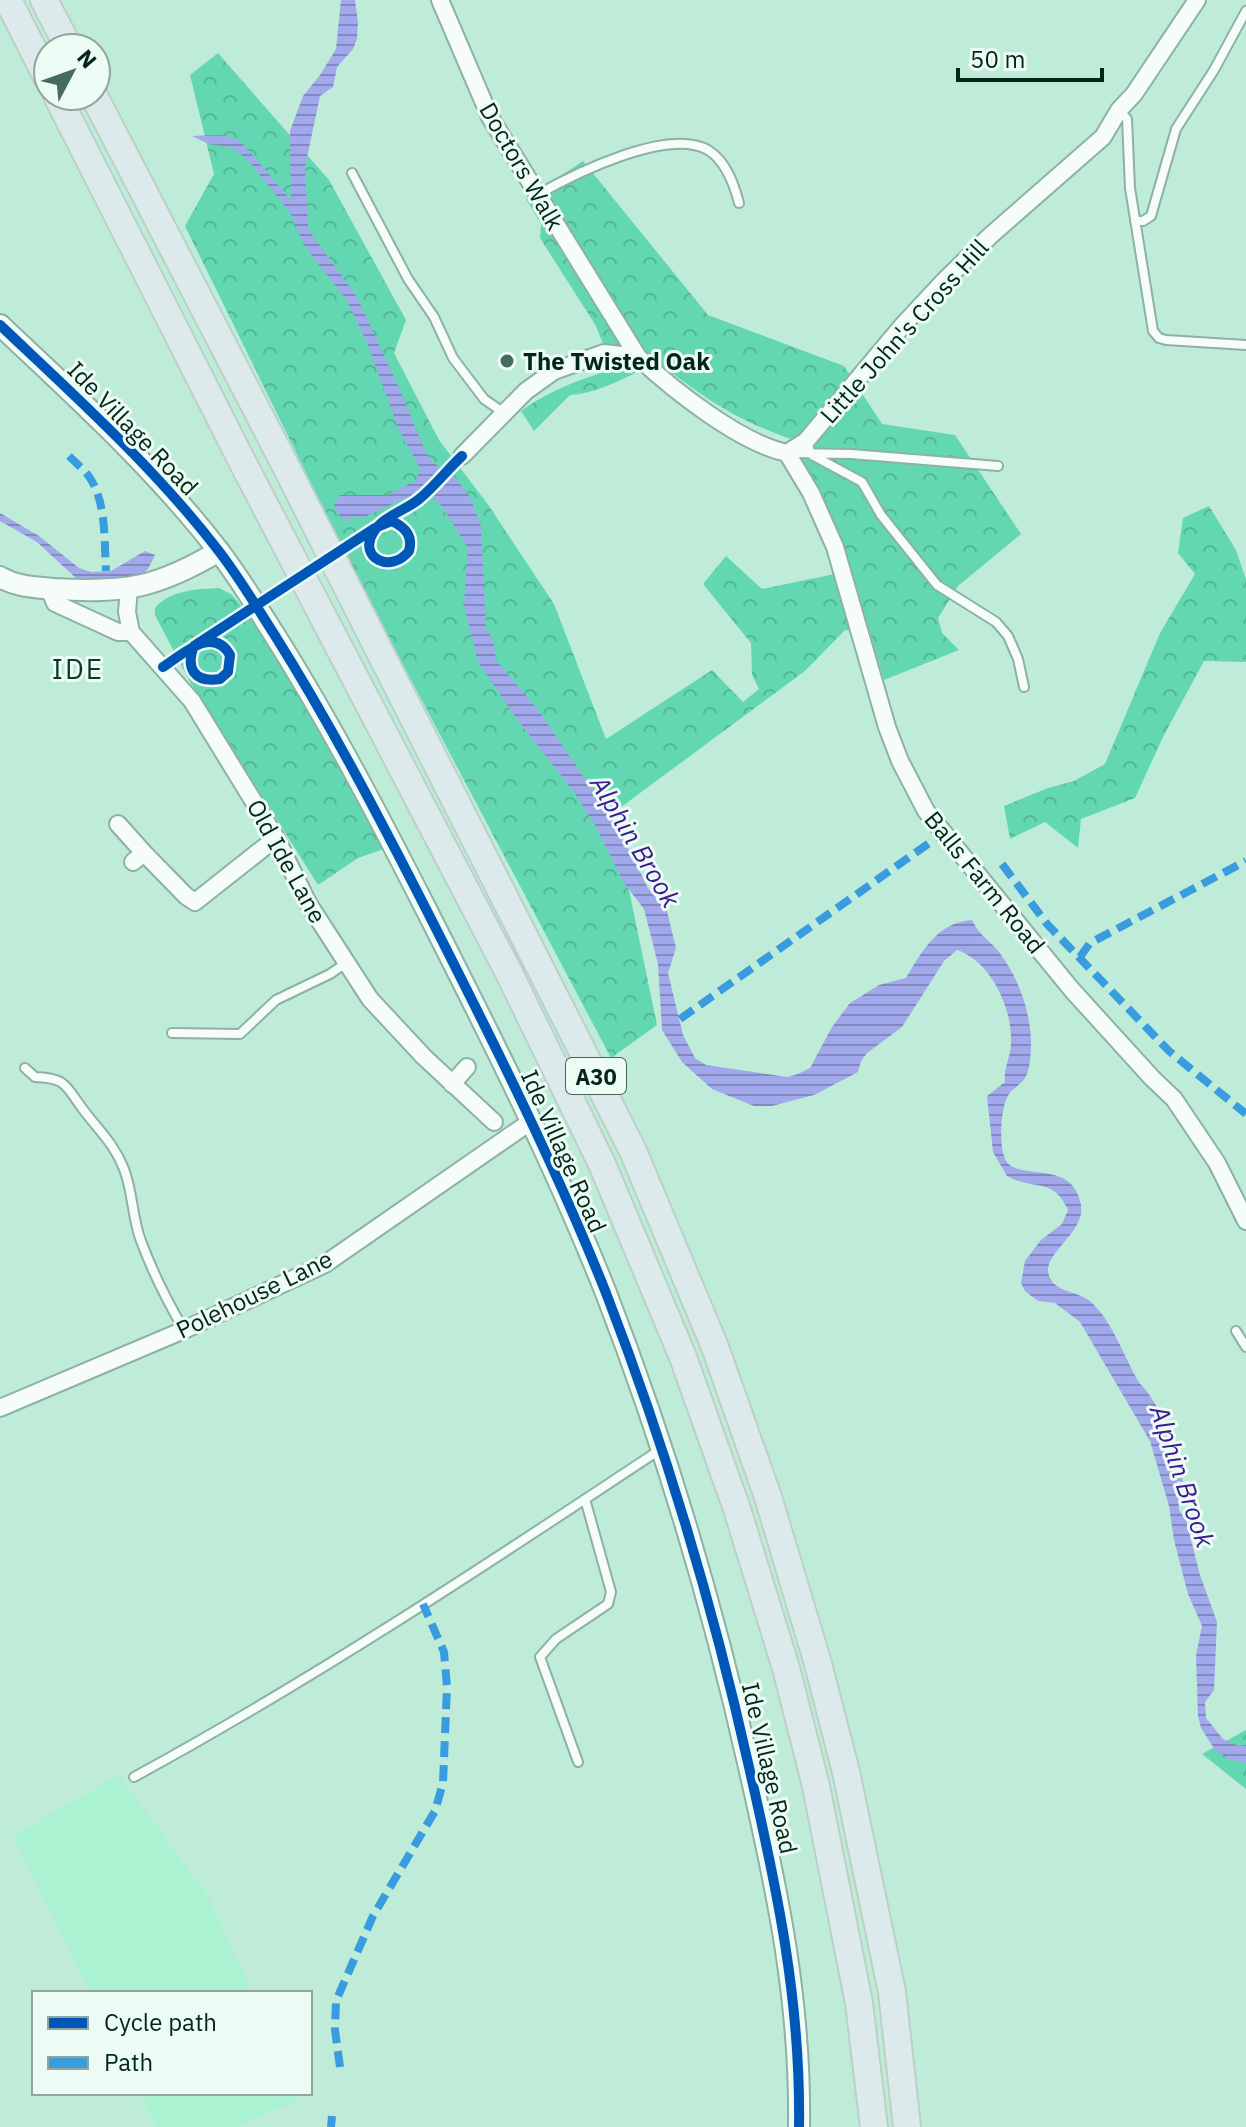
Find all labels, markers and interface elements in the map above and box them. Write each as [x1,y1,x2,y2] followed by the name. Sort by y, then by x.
[32,32,112,112] north arrow
[958,32,1102,82] scale bar
[71,43,104,74] text: N
[970,43,1025,75] text: 50 m
[472,96,572,236] street label: Doctors Walk
[813,232,995,430] street label: Little John's Cross Hill
[523,345,710,377] place label: The Twisted Oak
[498,352,516,370] marker: The Twisted Oak
[61,354,205,502] street label: Ide Village Road
[52,650,104,687] district label: IDE
[583,768,689,914] water label: Alphin Brook
[240,793,334,929] street label: Old Ide Lane
[918,804,1052,960] street label: Balls Farm Road
[566,1058,626,1094] road number: A30
[514,1064,614,1238] street label: Ide Village Road
[171,1242,337,1346] street label: Polehouse Lane
[1143,1400,1223,1552] water label: Alphin Brook
[735,1679,805,1857] street label: Ide Village Road
[32,1991,312,2095] legend
[104,2006,217,2038] text: Cycle path
[104,2046,153,2078] text: Path

